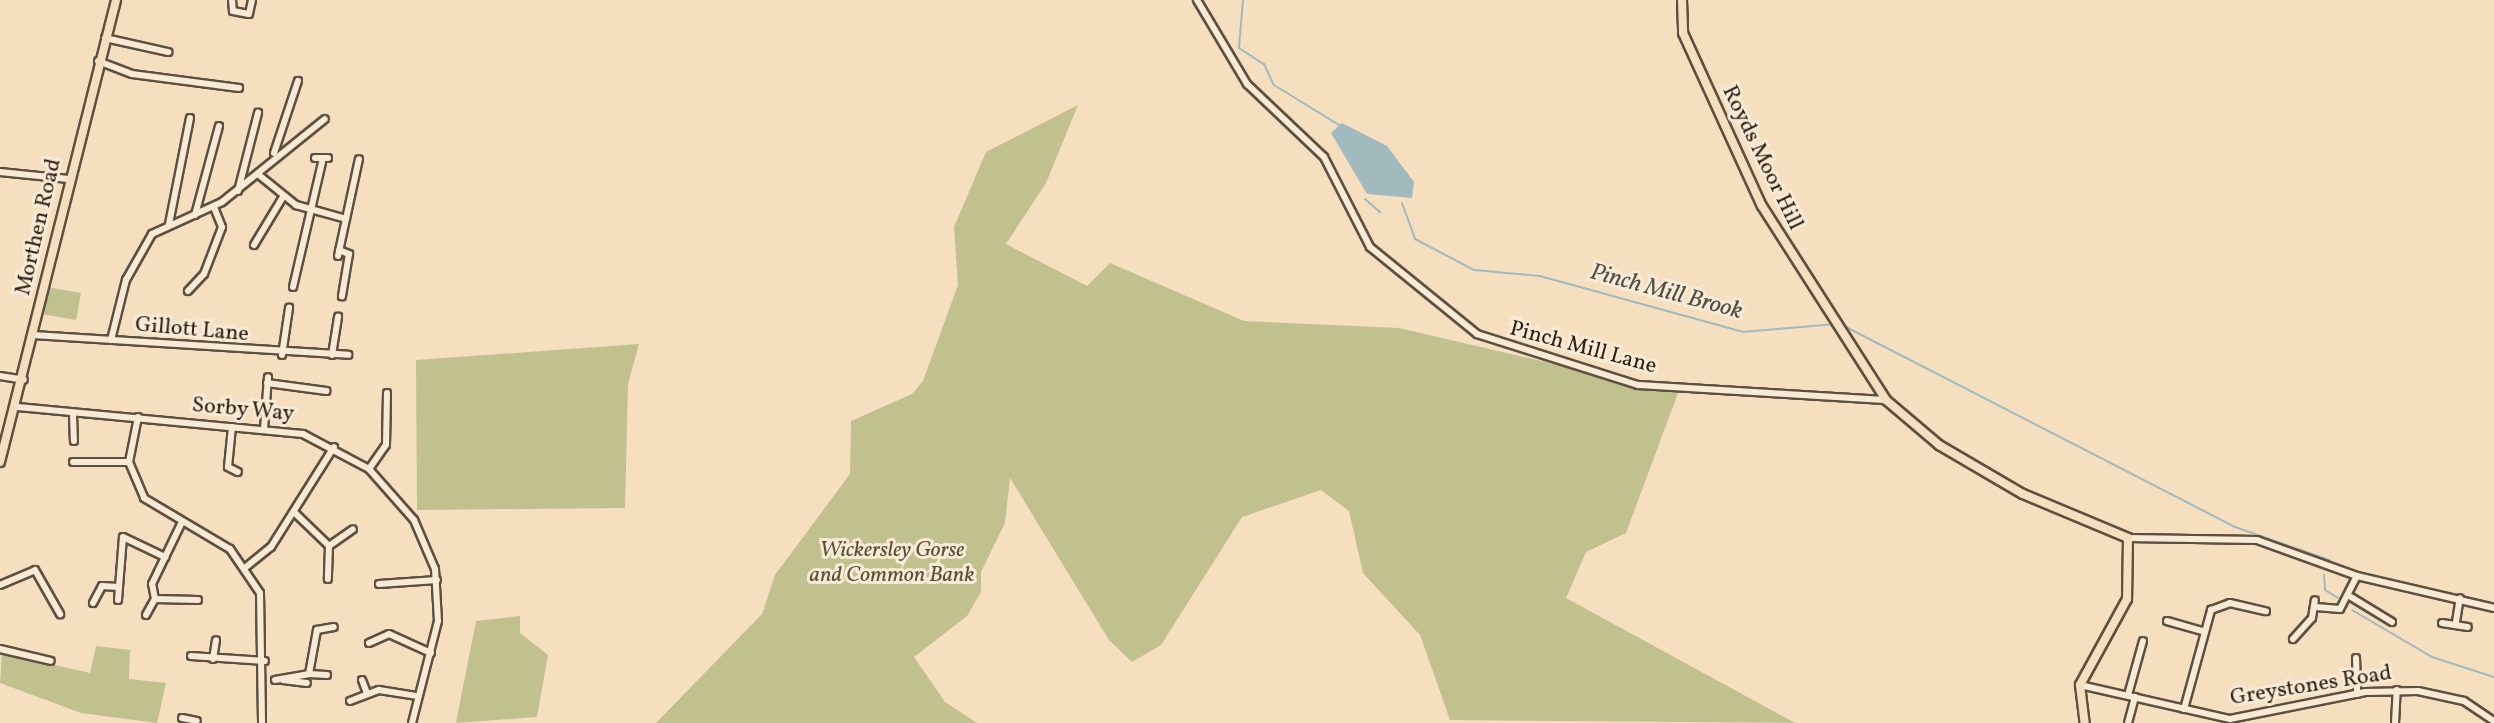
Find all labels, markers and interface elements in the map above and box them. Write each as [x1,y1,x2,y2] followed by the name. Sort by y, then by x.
[1716,81,1808,235] street label: Royds Moor Hill
[10,156,68,298] street label: Morthen Road
[1587,259,1745,327] water label: Pinch Mill Brook
[134,312,250,348] street label: Gillott Lane
[1507,316,1659,380] street label: Pinch Mill Lane
[190,392,296,428] street label: Sorby Way
[810,537,974,588] park label: Wickersley Gorse and Common Bank
[2228,660,2394,712] street label: Greystones Road

